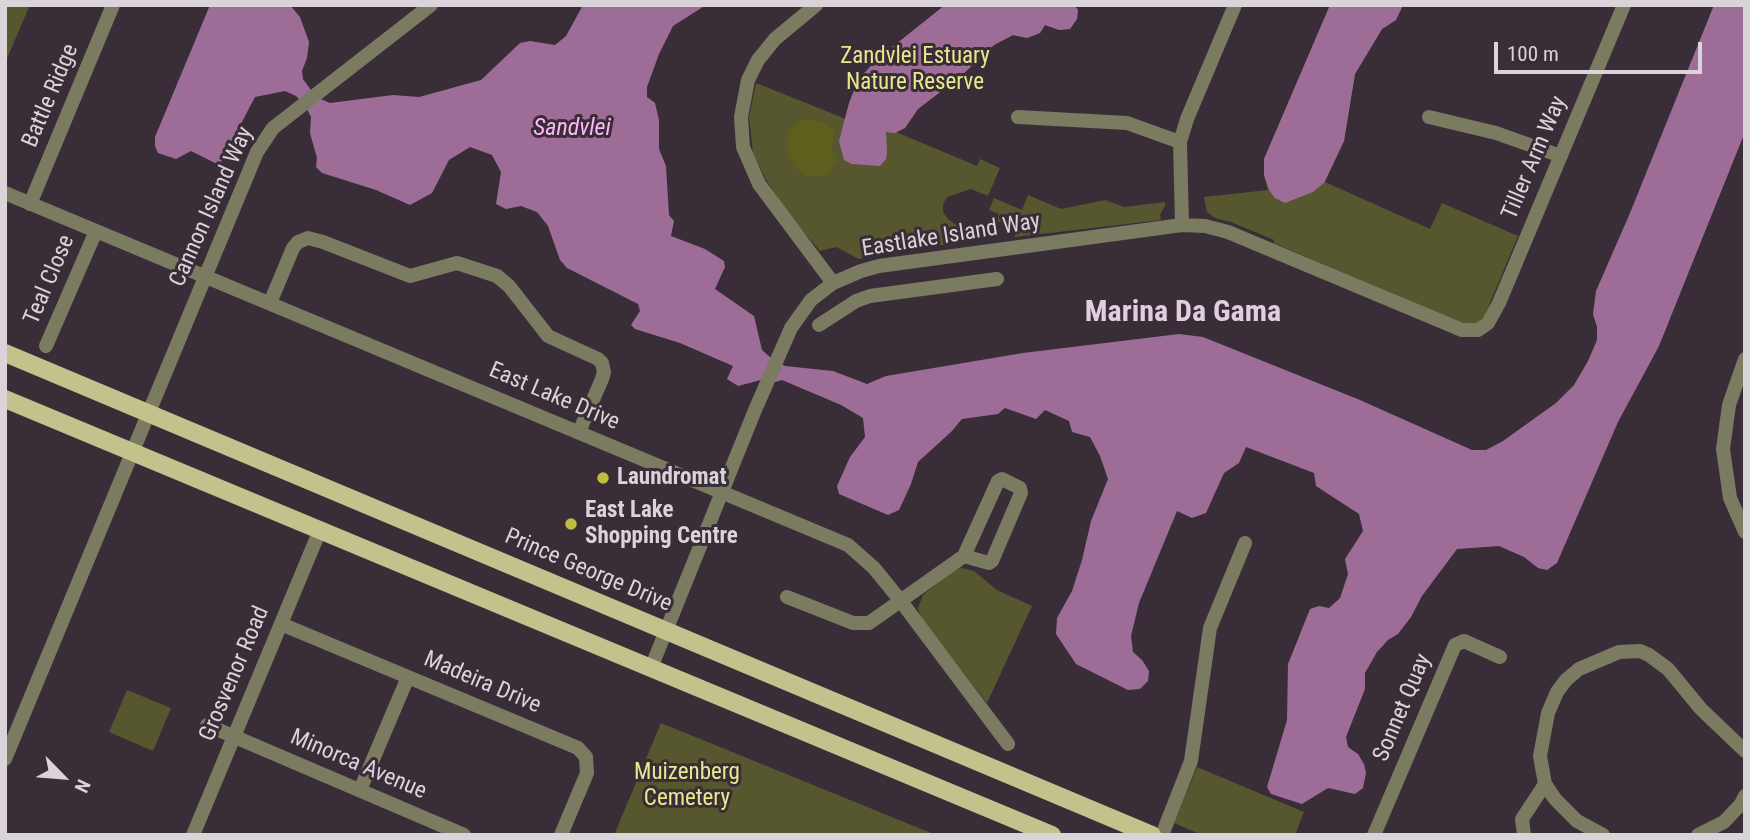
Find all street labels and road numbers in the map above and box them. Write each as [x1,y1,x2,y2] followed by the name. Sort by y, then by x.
[17,40,85,152] street label: Battle Ridge
[1497,92,1573,224] street label: Tiller Arm Way
[164,123,260,291] street label: Cannon Island Way
[860,208,1042,264] street label: Eastlake Island Way
[19,231,81,329] street label: Teal Close
[485,357,623,437] street label: East Lake Drive
[500,523,676,619] street label: Prince George Drive
[194,602,276,746] street label: Grosvenor Road
[419,646,545,720] street label: Madeira Drive
[1368,650,1438,766] street label: Sonnet Quay
[286,724,430,806] street label: Minorca Avenue

